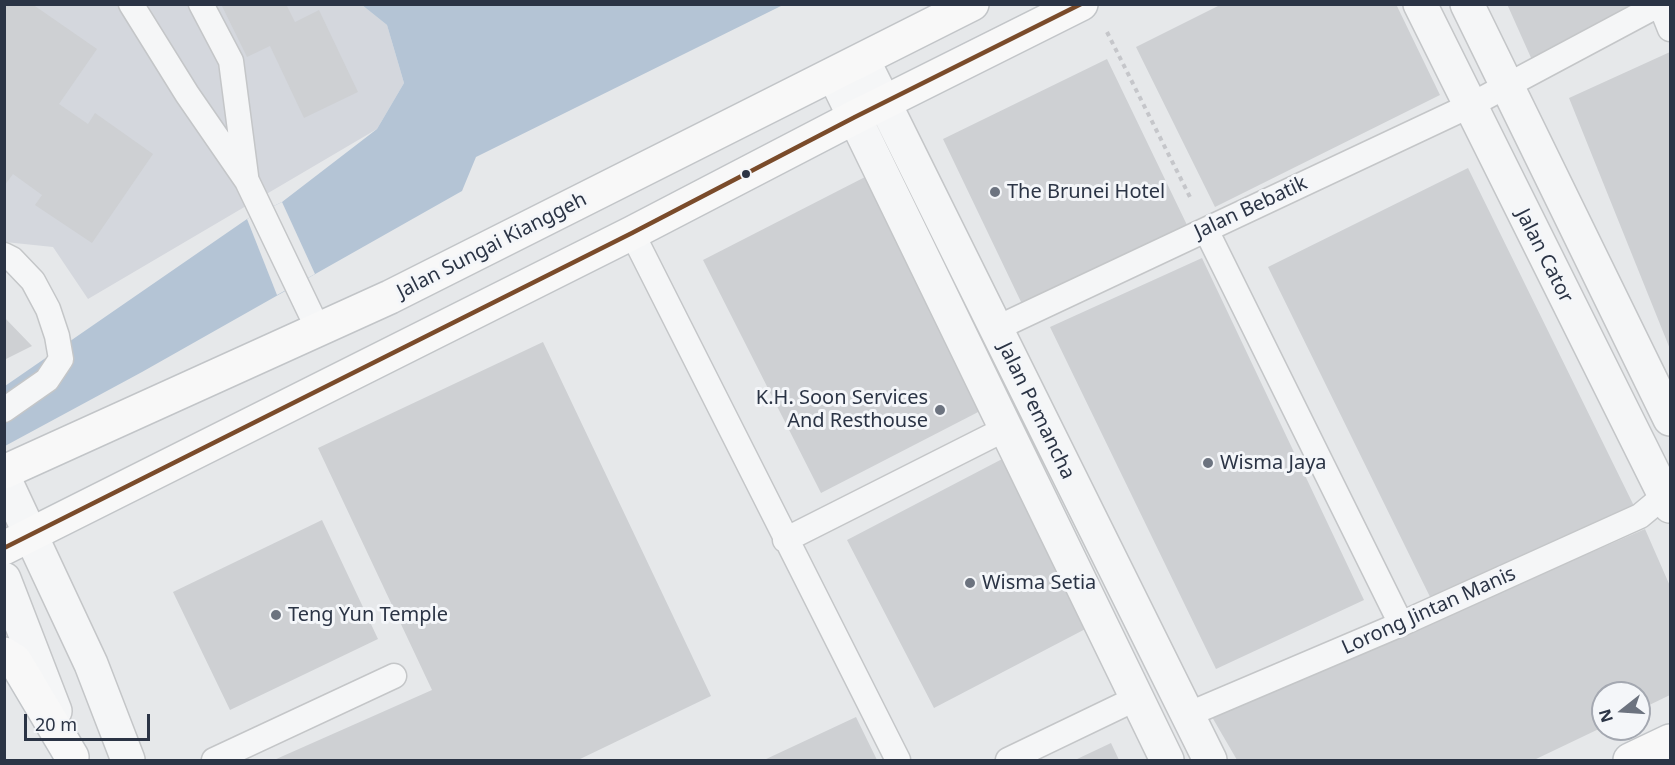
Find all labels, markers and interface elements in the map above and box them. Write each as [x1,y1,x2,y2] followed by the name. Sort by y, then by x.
[740,168,752,180] unlabelled marker
[1191,171,1311,245] street label: Jalan Bebatik
[1007,180,1165,204] place label: The Brunei Hotel
[988,185,1002,199] marker: The Brunei Hotel
[393,188,591,304] street label: Jalan Sungai Kianggeh
[1510,205,1578,307] street label: Jalan Cator
[992,339,1080,483] street label: Jalan Pemancha
[756,386,928,433] place label: K.H. Soon Services And Resthouse
[933,403,947,417] marker: K.H. Soon Services And Resthouse
[1220,451,1327,475] place label: Wisma Jaya
[1201,456,1215,470] marker: Wisma Jaya
[1338,562,1520,660] street label: Lorong Jintan Manis
[982,571,1096,595] place label: Wisma Setia
[963,576,977,590] marker: Wisma Setia
[288,603,448,627] place label: Teng Yun Temple
[269,608,283,622] marker: Teng Yun Temple
[1591,681,1651,741] north arrow
[27,702,153,740] scale bar
[1593,706,1618,725] text: N
[35,712,77,736] text: 20 m

